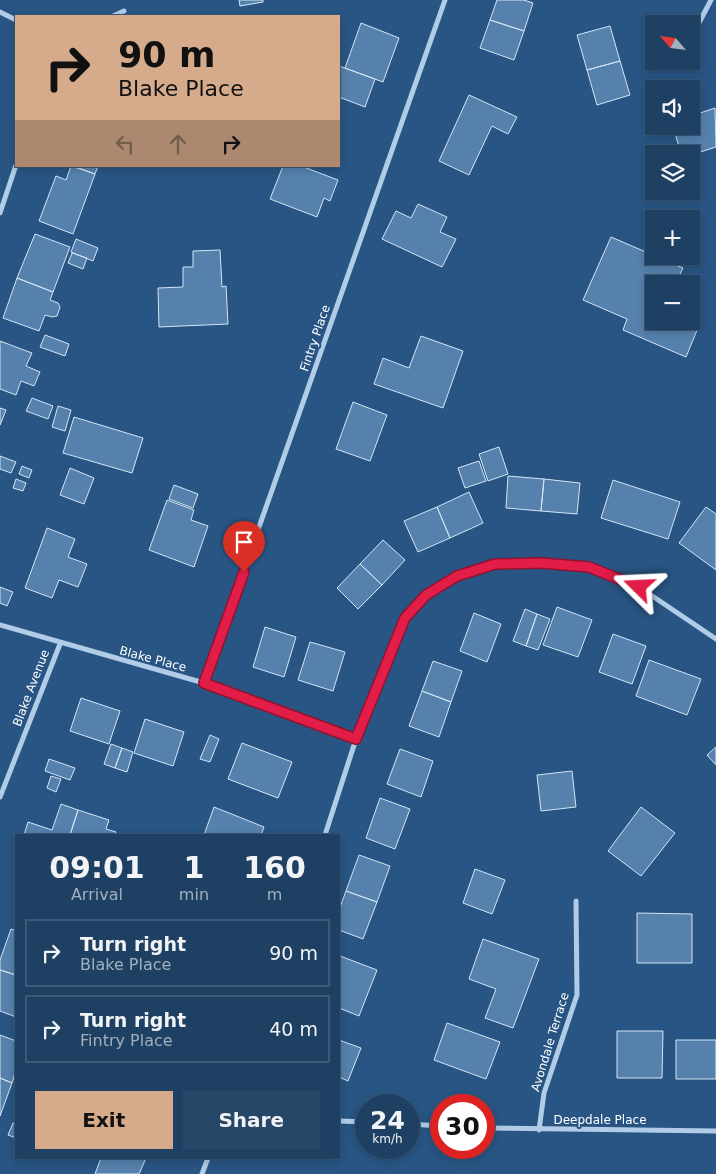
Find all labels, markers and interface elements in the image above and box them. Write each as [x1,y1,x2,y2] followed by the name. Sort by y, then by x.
[645,15,700,70] north arrow
[645,15,700,330] map controls
[35,35,100,100] icon: right
[118,35,215,75] text: 90 m
[118,76,244,101] text: Blake Place
[645,80,700,135] button: sound
[111,130,139,158] icon: left
[164,130,192,158] icon: ahead
[217,130,245,158] icon: right
[645,145,700,200] button: layers
[645,210,700,265] button: +
[645,275,700,330] button: −
[297,303,333,373] street label: Fintry Place
[223,521,265,572] pin
[230,528,258,556] icon: arrive
[612,560,664,612] position arrow
[118,643,188,675] street label: Blake Place
[10,648,52,728] street label: Blake Avenue
[49,850,145,885] text: 09:01
[183,850,204,885] text: 1
[243,850,306,885] text: 160
[71,885,123,904] text: Arrival
[179,885,209,904] text: min
[267,885,282,904] text: m
[80,933,186,955] text: Turn right
[37,939,65,967] icon: right
[269,942,318,964] text: 90 m
[80,955,171,974] text: Blake Place
[528,991,572,1093] street label: Avondale Terrace
[80,1009,186,1031] text: Turn right
[37,1015,65,1043] icon: right
[269,1018,318,1040] text: 40 m
[80,1031,173,1050] text: Fintry Place
[35,1091,173,1149] button: Exit
[183,1091,320,1149] button: Share
[430,1094,495,1159] speed limit sign: 30
[370,1106,405,1135] text: 24
[553,1113,647,1127] street label: Deepdale Place
[372,1132,403,1146] text: km/h

